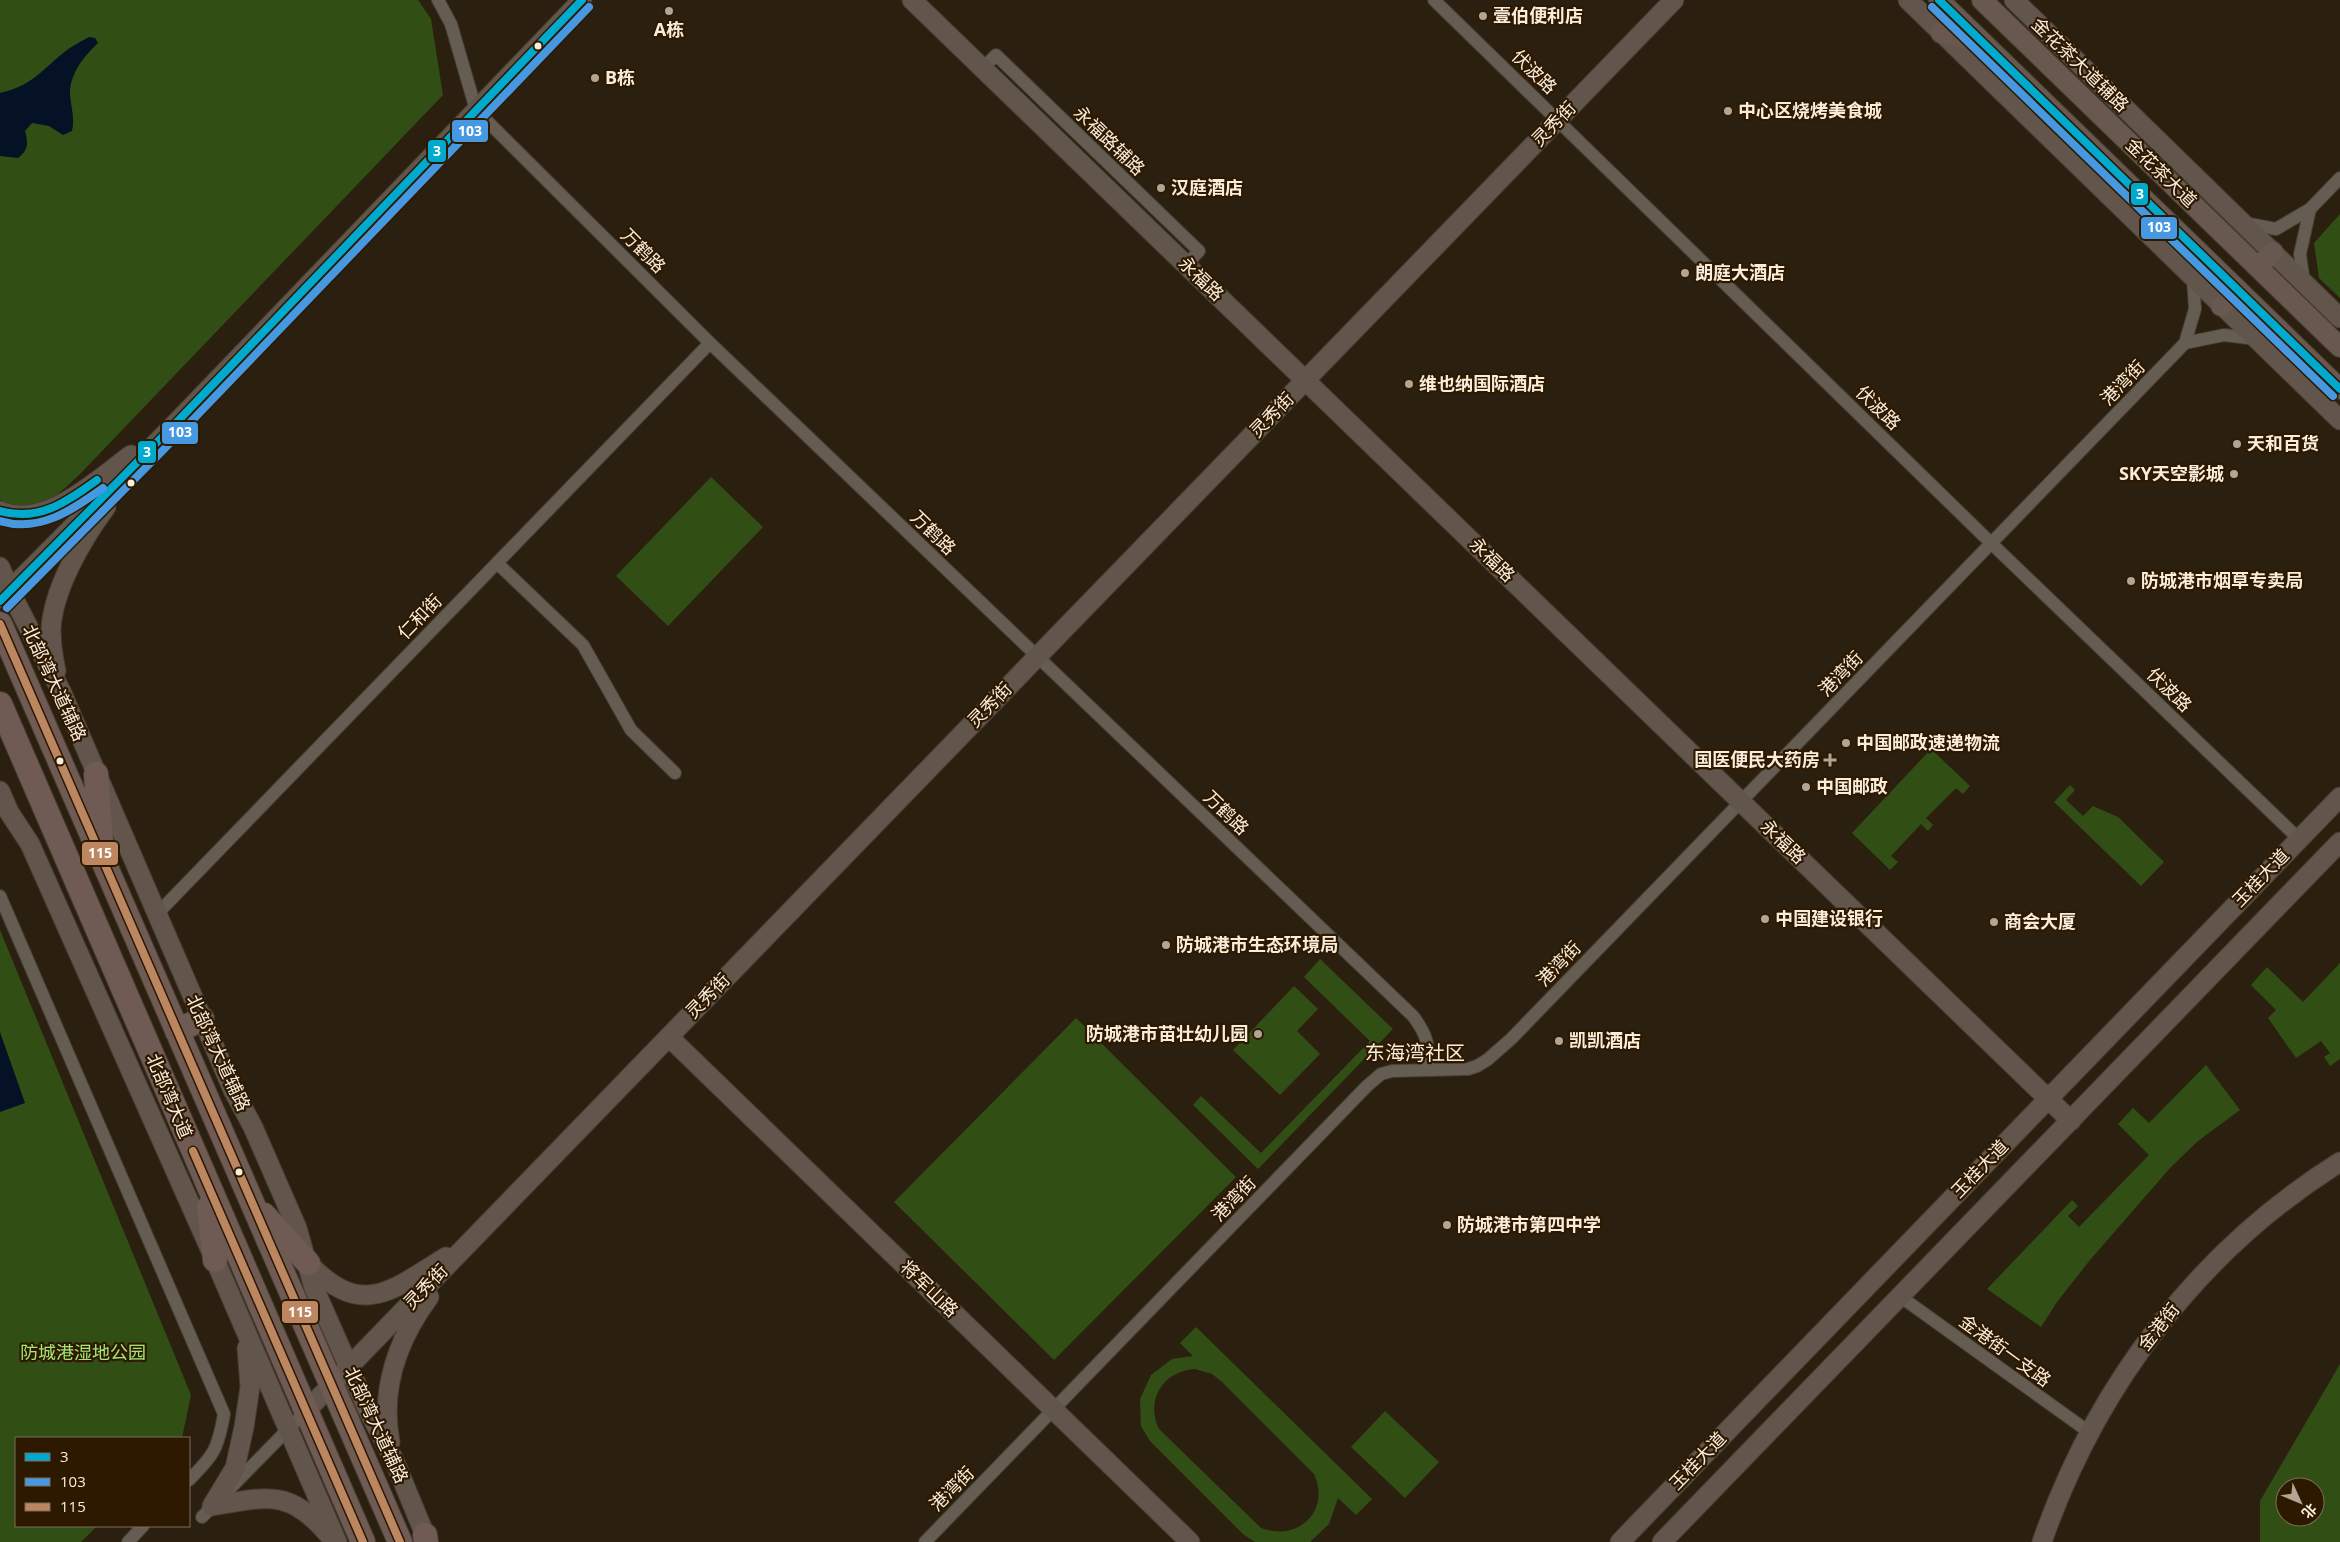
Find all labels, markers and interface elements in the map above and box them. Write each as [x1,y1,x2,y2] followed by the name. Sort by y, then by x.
[1493,3,1583,27] place label: 壹伯便利店
[663,5,675,17] marker: A栋
[1477,10,1489,22] marker: 壹伯便利店
[2027,12,2134,117] street label: 金花茶大道辅路
[654,17,684,41] place label: A栋
[533,41,543,51] unlabelled marker
[1507,44,1562,99] street label: 伏波路
[605,65,635,89] place label: B栋
[589,72,601,84] marker: B栋
[1526,96,1581,151] street label: 灵秀街
[1738,98,1882,122] place label: 中心区烧烤美食城
[1069,100,1150,180] street label: 永福路辅路
[1722,105,1734,117] marker: 中心区烧烤美食城
[451,119,489,143] line badge: 103
[458,121,482,140] text: 103
[2121,132,2202,212] street label: 金花茶大道
[427,139,447,163] line badge: 3
[433,141,441,160] text: 3
[1171,175,1243,199] place label: 汉庭酒店
[1155,182,1167,194] marker: 汉庭酒店
[2130,182,2149,206] line badge: 3
[2136,184,2144,203] text: 3
[2140,216,2178,240] line badge: 103
[2147,217,2171,236] text: 103
[616,223,671,278] street label: 万鹤路
[1174,251,1229,306] street label: 永福路
[1695,260,1785,284] place label: 朗庭大酒店
[1679,267,1691,279] marker: 朗庭大酒店
[2095,355,2150,410] street label: 港湾街
[1419,371,1545,395] place label: 维也纳国际酒店
[1403,378,1415,390] marker: 维也纳国际酒店
[1851,380,1906,435] street label: 伏波路
[1244,387,1299,442] street label: 灵秀街
[161,421,199,445] line badge: 103
[168,422,192,441] text: 103
[2247,431,2319,455] place label: 天和百货
[2231,438,2243,450] marker: 天和百货
[137,440,157,464] line badge: 3
[143,442,151,461] text: 3
[2119,461,2224,485] place label: SKY天空影城
[2228,468,2240,480] marker: SKY天空影城
[126,478,136,488] unlabelled marker
[906,505,961,560] street label: 万鹤路
[1465,532,1520,587] street label: 永福路
[2141,568,2303,592] place label: 防城港市烟草专卖局
[2125,575,2137,587] marker: 防城港市烟草专卖局
[392,589,447,644] street label: 仁和街
[17,620,92,745] street label: 北部湾大道辅路
[1813,646,1868,701] street label: 港湾街
[2142,662,2197,717] street label: 伏波路
[962,677,1017,732] street label: 灵秀街
[1856,730,2000,754] place label: 中国邮政速递物流
[1840,737,1852,749] marker: 中国邮政速递物流
[1694,747,1820,771] place label: 国医便民大药房
[1824,754,1836,766] marker: 国医便民大药房
[55,756,65,766] unlabelled marker
[1816,774,1888,798] place label: 中国邮政
[1800,781,1812,793] marker: 中国邮政
[1199,785,1254,840] street label: 万鹤路
[1756,814,1811,869] street label: 永福路
[81,841,119,866] line badge: 115
[88,843,112,862] text: 115
[2227,843,2294,912] street label: 玉桂大道
[1775,906,1883,930] place label: 中国建设银行
[2004,909,2076,933] place label: 商会大厦
[1759,913,1771,925] marker: 中国建设银行
[1988,916,2000,928] marker: 商会大厦
[1176,932,1338,956] place label: 防城港市生态环境局
[1531,936,1586,991] street label: 港湾街
[1160,939,1172,951] marker: 防城港市生态环境局
[680,968,735,1023] street label: 灵秀街
[181,990,256,1115] street label: 北部湾大道辅路
[1086,1021,1248,1045] place label: 防城港市苗壮幼儿园
[1252,1028,1264,1040] marker: 防城港市苗壮幼儿园
[1569,1028,1641,1052] place label: 凯凯酒店
[1553,1035,1565,1047] marker: 凯凯酒店
[1365,1039,1465,1066] district label: 东海湾社区
[141,1049,199,1142] street label: 北部湾大道
[1946,1134,2013,1203] street label: 玉桂大道
[234,1167,244,1177] unlabelled marker
[1206,1171,1261,1226] street label: 港湾街
[1457,1212,1601,1236] place label: 防城港市第四中学
[1441,1219,1453,1231] marker: 防城港市第四中学
[895,1255,964,1322] street label: 将军山路
[398,1259,453,1314] street label: 灵秀街
[2132,1298,2184,1355] street label: 金港街
[281,1300,319,1324] line badge: 115
[288,1302,312,1321] text: 115
[1955,1309,2056,1392] street label: 金港街一支路
[20,1340,146,1364] park label: 防城港湿地公园
[339,1362,414,1487] street label: 北部湾大道辅路
[1664,1426,1731,1495] street label: 玉桂大道
[15,1437,190,1527] legend
[60,1446,69,1466] text: 3
[924,1461,979,1516] street label: 港湾街
[60,1471,86,1491] text: 103
[2275,1477,2325,1527] north arrow
[60,1496,86,1516] text: 115
[2298,1500,2321,1523] text: 北

